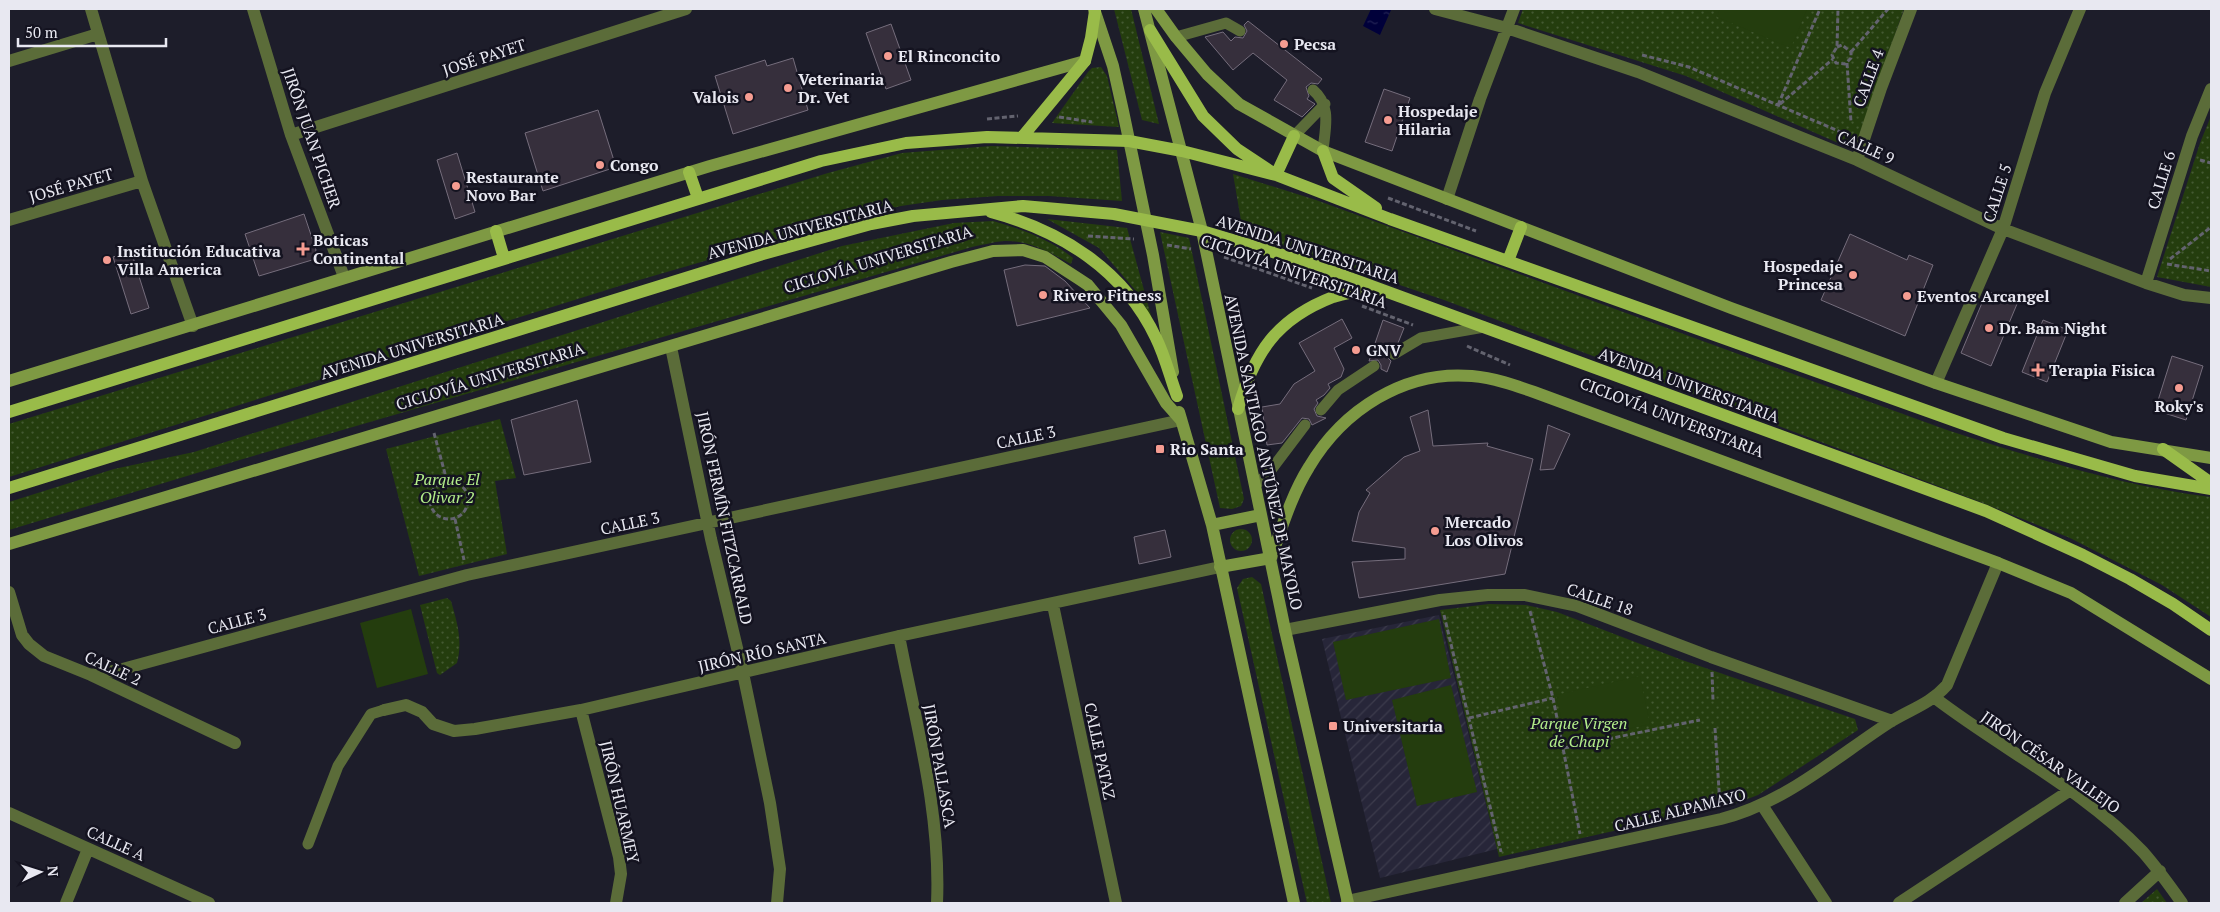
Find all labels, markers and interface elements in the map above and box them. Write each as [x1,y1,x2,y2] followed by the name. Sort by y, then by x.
[18,15,165,47] scale bar
[25,22,58,42] text: 50 m
[439,33,529,81] street label: JOSÉ PAYET
[1294,33,1336,55] place label: Pecsa
[1278,38,1290,50] marker: Pecsa
[898,45,1001,67] place label: El Rinconcito
[1847,46,1889,110] street label: CALLE 4
[882,50,894,62] marker: El Rinconcito
[278,65,347,212] street label: JIRÓN JUAN PICHER
[798,68,884,108] place label: Veterinaria Dr. Vet
[782,82,794,94] marker: Veterinaria Dr. Vet
[692,86,739,108] place label: Valois
[743,91,755,103] marker: Valois
[1398,100,1478,140] place label: Hospedaje Hilaria
[1382,114,1394,126] marker: Hospedaje Hilaria
[1834,125,1898,169] street label: CALLE 9
[2142,148,2180,212] street label: CALLE 6
[610,154,659,176] place label: Congo
[594,159,606,171] marker: Congo
[1977,161,2017,225] street label: CALLE 5
[26,162,116,207] street label: JOSÉ PAYET
[466,166,559,206] place label: Restaurante Novo Bar
[450,180,462,192] marker: Restaurante Novo Bar
[705,194,895,264] street label: AVENIDA UNIVERSITARIA
[1214,209,1402,289] street label: AVENIDA UNIVERSITARIA
[781,220,975,298] street label: CICLOVÍA UNIVERSITARIA
[313,229,404,269] place label: Boticas Continental
[1198,229,1390,313] street label: CICLOVÍA UNIVERSITARIA
[117,240,281,280] place label: Institución Educativa Villa America
[297,243,309,255] marker: Boticas Continental
[101,254,113,266] marker: Institución Educativa Villa America
[1763,255,1843,295] place label: Hospedaje Princesa
[1847,269,1859,281] marker: Hospedaje Princesa
[1053,284,1161,306] place label: Rivero Fitness
[1917,285,2050,307] place label: Eventos Arcangel
[1037,289,1049,301] marker: Rivero Fitness
[1901,290,1913,302] marker: Eventos Arcangel
[1220,292,1308,612] street label: AVENIDA SANTIAGO ANTÚNEZ DE MAYOLO
[318,308,507,384] street label: AVENIDA UNIVERSITARIA
[1999,317,2108,339] place label: Dr. Bam Night
[1983,322,1995,334] marker: Dr. Bam Night
[393,337,587,415] street label: CICLOVÍA UNIVERSITARIA
[1366,339,1401,361] place label: GNV
[1596,342,1783,428] street label: AVENIDA UNIVERSITARIA
[1350,344,1362,356] marker: GNV
[2049,359,2155,381] place label: Terapia Fisica
[2031,363,2045,377] marker: Terapia Fisica
[1577,372,1767,462] street label: CICLOVÍA UNIVERSITARIA
[2173,382,2185,394] marker: Roky's
[2155,395,2203,417] place label: Roky's
[692,409,758,627] street label: JIRÓN FERMÍN FITZCARRALD
[994,420,1058,454] street label: CALLE 3
[1170,438,1244,460] place label: Rio Santa
[1154,443,1166,455] marker: Rio Santa
[413,468,480,508] park label: Parque El Olivar 2
[598,506,662,540] street label: CALLE 3
[1445,511,1523,551] place label: Mercado Los Olivos
[1429,525,1441,537] marker: Mercado Los Olivos
[1564,577,1636,621] street label: CALLE 18
[205,603,269,639] street label: CALLE 3
[696,627,828,677] street label: JIRÓN RÍO SANTA
[81,645,145,691] street label: CALLE 2
[1079,700,1121,802] street label: CALLE PATAZ
[918,702,962,830] street label: JIRÓN PALLASCA
[1977,706,2125,818] street label: JIRÓN CÉSAR VALLEJO
[1530,712,1627,752] park label: Parque Virgen de Chapi
[1343,715,1443,737] place label: Universitaria
[1327,720,1339,732] marker: Universitaria
[595,739,645,866] street label: JIRÓN HUARMEY
[1612,783,1748,837] street label: CALLE ALPAMAYO
[83,820,149,866] street label: CALLE A
[15,847,65,897] north arrow
[44,865,63,877] text: N

